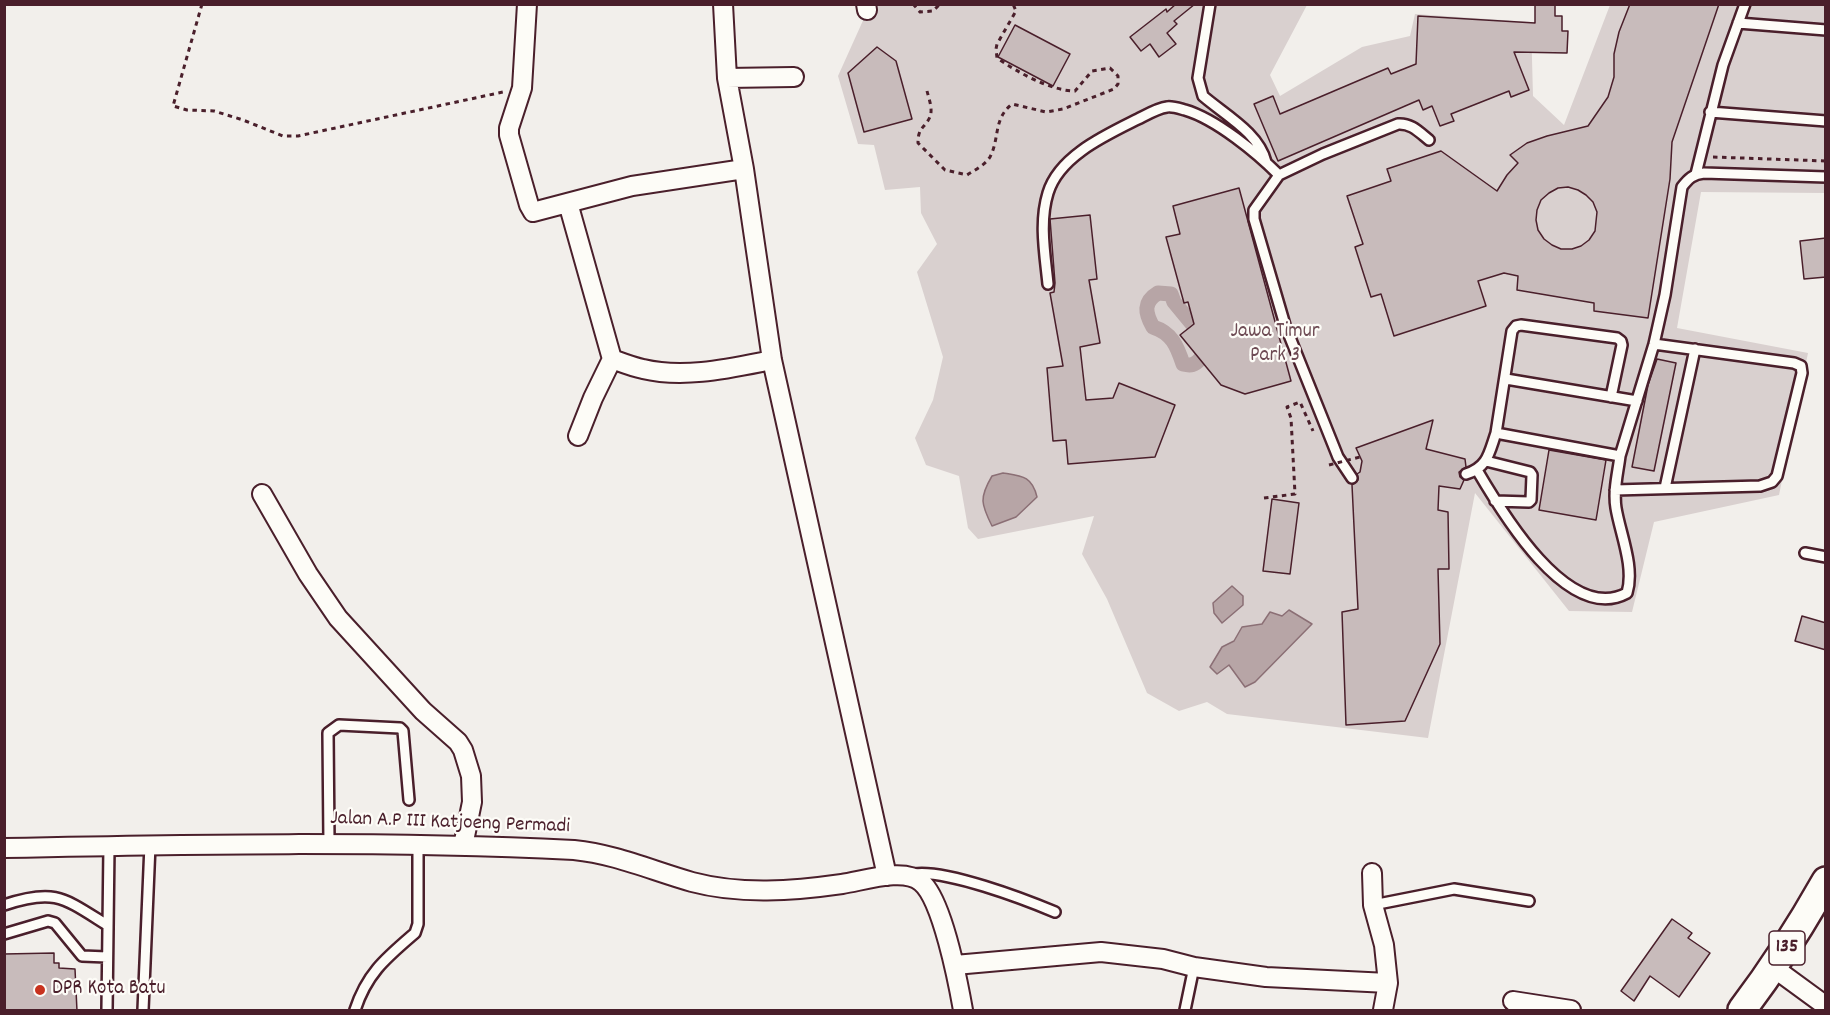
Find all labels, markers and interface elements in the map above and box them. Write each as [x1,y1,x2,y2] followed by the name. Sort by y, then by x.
[1230,320,1320,370] park label: Jawa Timur Park 3
[330,807,570,841] street label: Jalan A.P III Katjoeng Permadi
[1769,931,1805,965] road number: 135
[52,977,165,1003] place label: DPR Kota Batu
[33,983,47,997] marker: DPR Kota Batu

